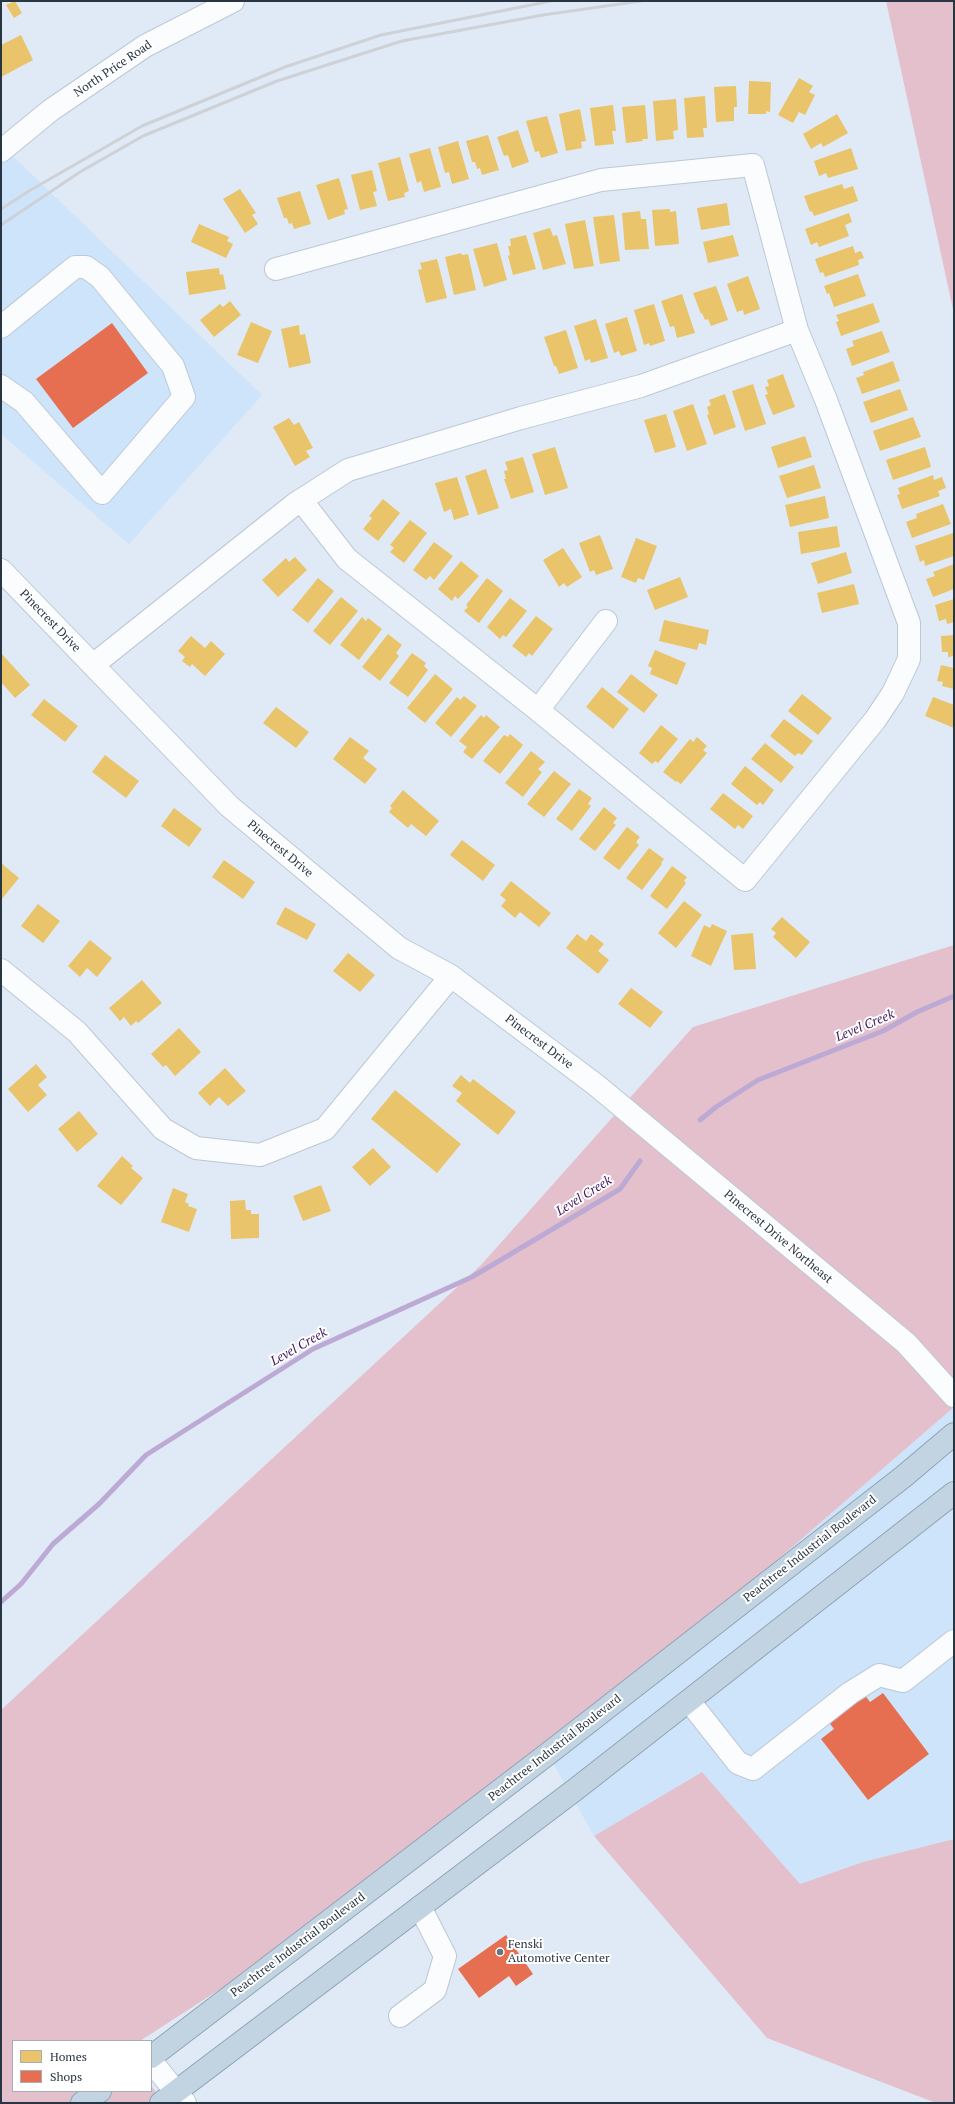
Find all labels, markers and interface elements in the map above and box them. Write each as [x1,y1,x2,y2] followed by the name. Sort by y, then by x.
[71,38,155,100] street label: North Price Road
[17,587,83,655] street label: Pinecrest Drive
[244,817,316,881] street label: Pinecrest Drive
[833,1007,897,1045] water label: Level Creek
[502,1012,576,1072] street label: Pinecrest Drive
[553,1173,615,1219] water label: Level Creek
[721,1187,835,1287] street label: Pinecrest Drive Northeast
[268,1325,330,1369] water label: Level Creek
[741,1493,879,1605] street label: Peachtree Industrial Boulevard
[486,1692,624,1804] street label: Peachtree Industrial Boulevard
[228,1890,368,2000] street label: Peachtree Industrial Boulevard
[508,1938,610,1966] place label: Fenski Automotive Center
[495,1947,505,1957] marker: Fenski Automotive Center
[12,2040,152,2092] legend
[50,2049,87,2064] text: Homes
[50,2069,82,2084] text: Shops

